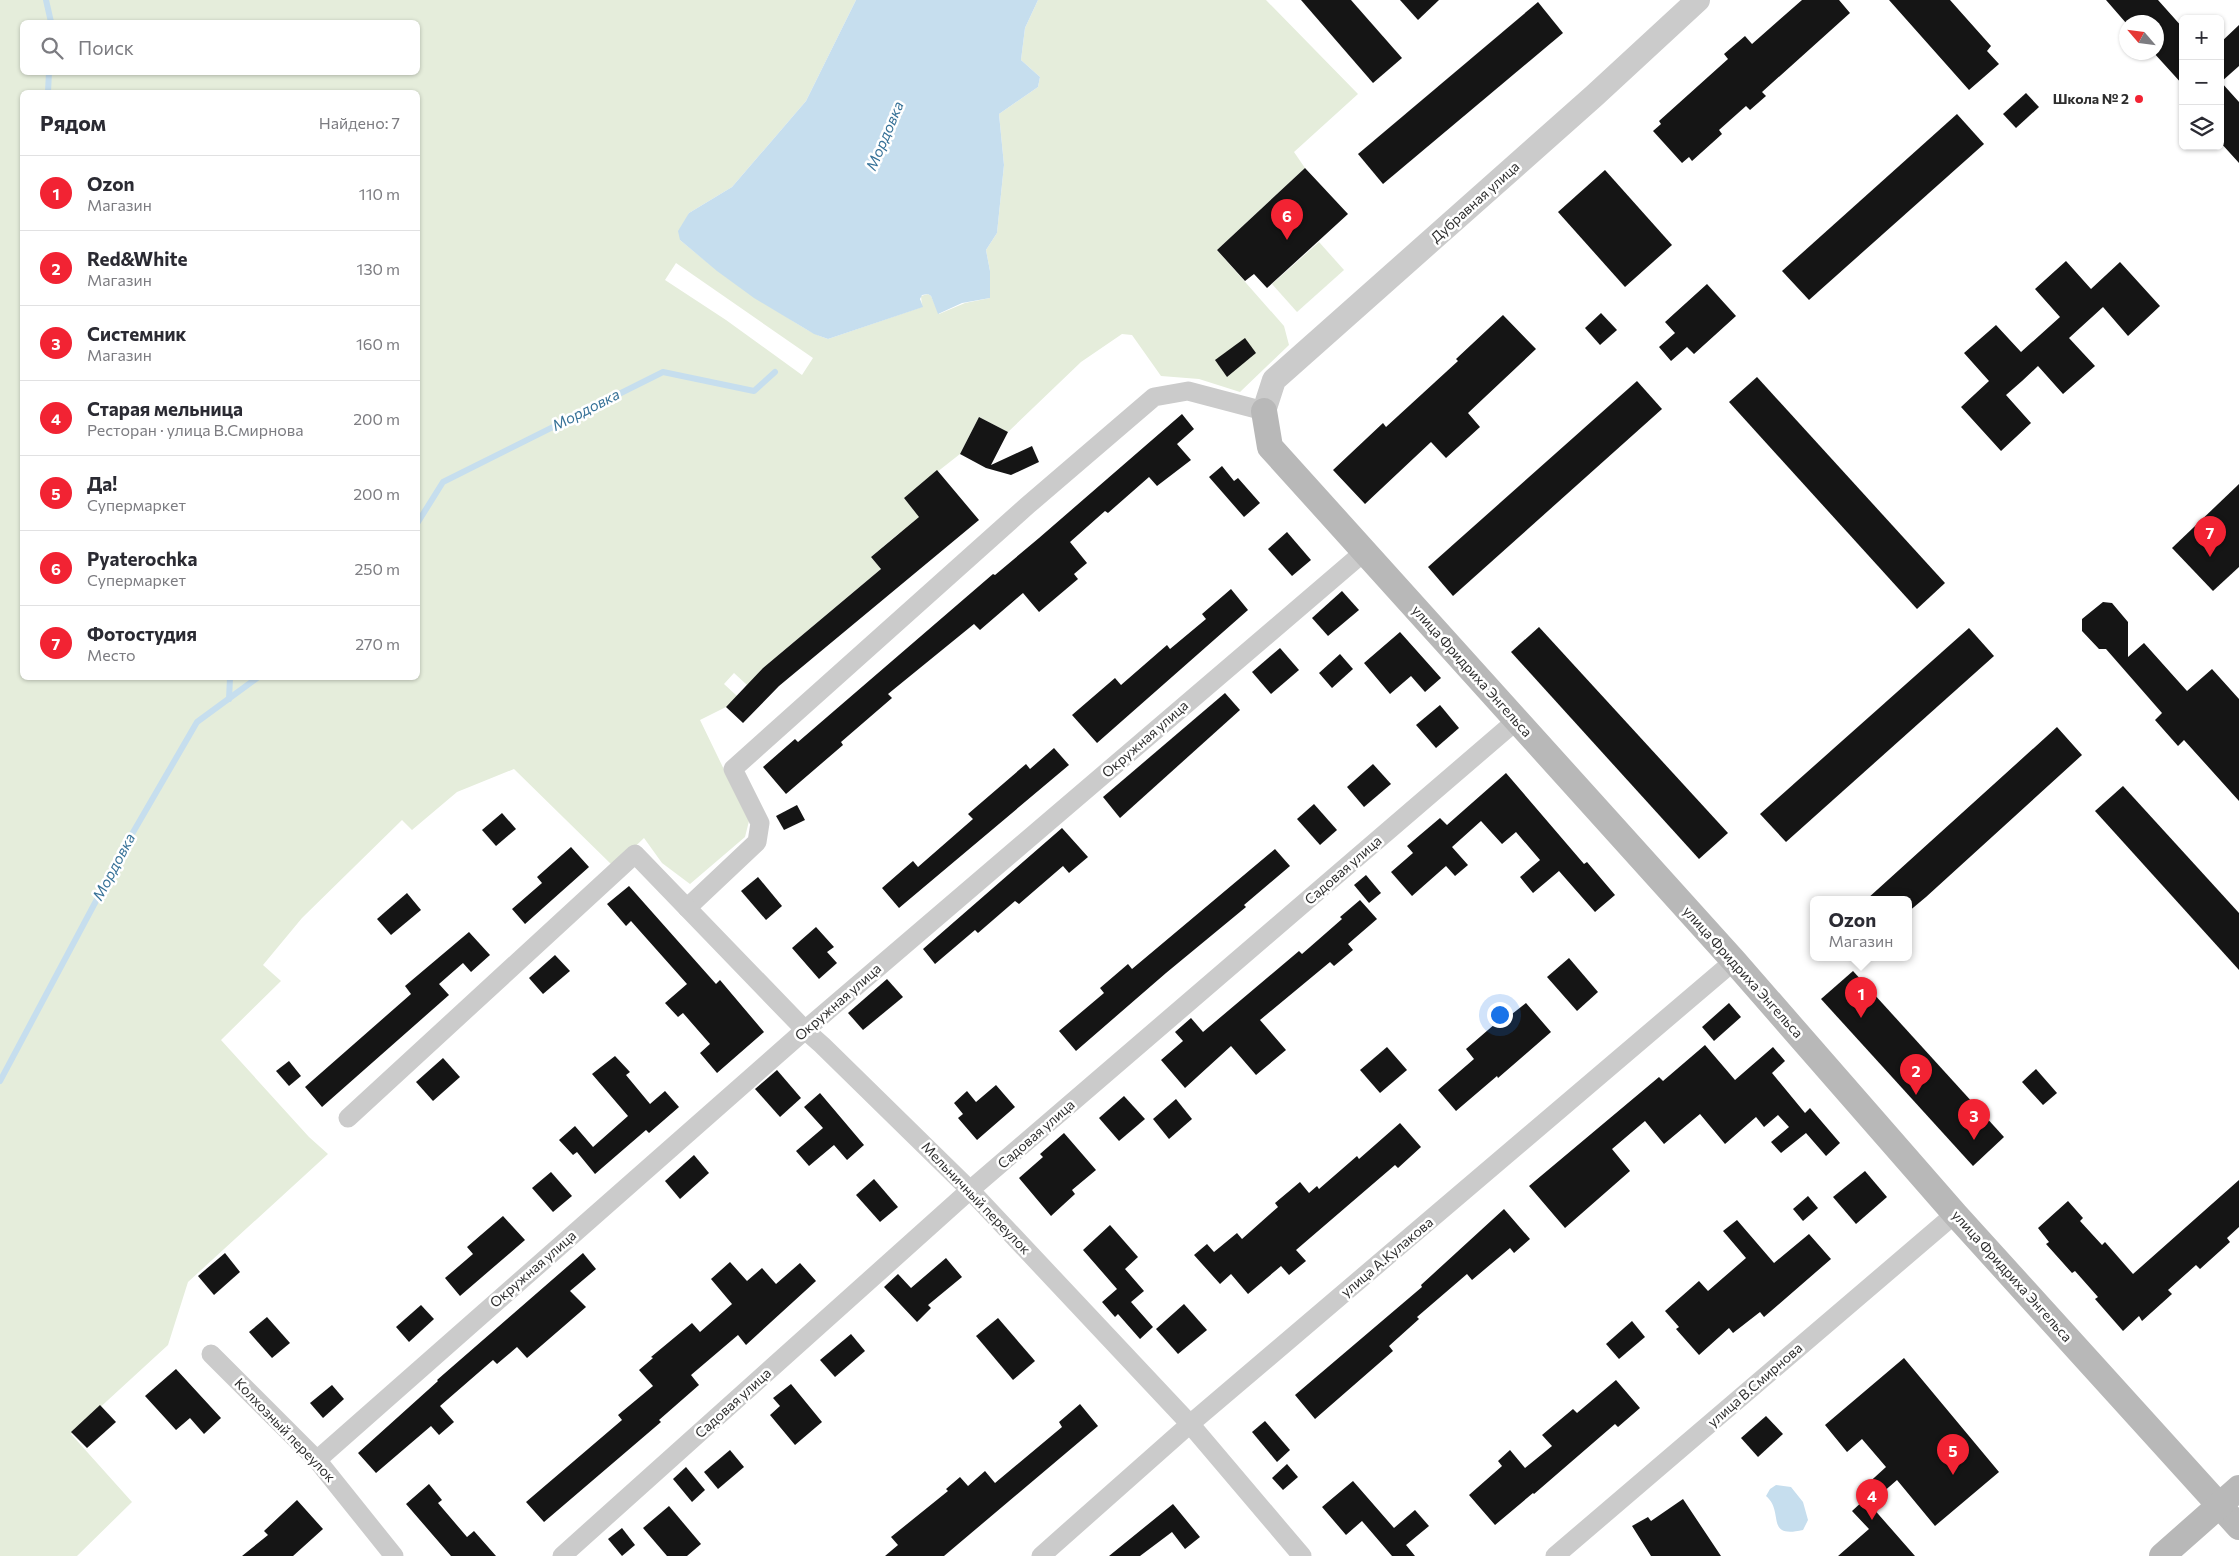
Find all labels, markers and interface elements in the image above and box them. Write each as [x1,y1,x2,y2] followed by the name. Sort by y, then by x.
[2119,15,2164,60] north arrow
[2179,15,2224,150] map controls
[2179,15,2224,60] button: +
[20,20,420,75] search box
[38,34,66,62] icon: search
[78,36,134,59] text: Поиск
[2179,60,2224,105] button: −
[2053,90,2129,107] place label: Школа № 2
[2133,93,2145,105] marker: Школа № 2
[861,98,907,173] water label: Мордовка
[2179,105,2224,150] button: layers
[40,110,106,135] text: Рядом
[319,113,400,132] text: Найдено: 7
[1427,157,1522,246] street label: Дубравная улица
[87,172,135,195] text: Ozon
[52,184,60,203] text: 1
[359,184,400,203] text: 110 m
[87,195,152,214] text: Магазин
[1271,199,1303,240] pin: 6
[87,247,187,270] text: Red&White
[51,259,61,278] text: 2
[357,259,400,278] text: 130 m
[87,270,152,289] text: Магазин
[87,322,186,345] text: Системник
[51,334,61,353] text: 3
[356,334,400,353] text: 160 m
[87,345,152,364] text: Магазин
[549,384,623,434] water label: Мордовка
[87,397,243,420] text: Старая мельница
[51,409,61,428] text: 4
[353,409,400,428] text: 200 m
[87,420,304,439] text: Ресторан · улица В.Смирнова
[87,472,117,495] text: Да!
[51,484,61,503] text: 5
[353,484,400,503] text: 200 m
[87,495,186,514] text: Супермаркет
[2194,516,2226,557] pin: 7
[87,547,198,570] text: Pyaterochka
[51,559,61,578] text: 6
[354,559,400,578] text: 250 m
[87,570,186,589] text: Супермаркет
[1409,601,1536,740] street label: улица Фридриха Энгельса
[87,622,197,645] text: Фотостудия
[52,634,60,653] text: 7
[355,634,400,653] text: 270 m
[87,645,136,664] text: Место
[1098,697,1191,781] street label: Окружная улица
[88,830,138,903] water label: Мордовка
[1301,832,1385,908] street label: Садовая улица
[1810,896,1912,961] popup
[1680,902,1807,1041] street label: улица Фридриха Энгельса
[1829,908,1876,931] text: Ozon
[1829,931,1893,950] text: Магазин
[791,960,884,1044] street label: Окружная улица
[1845,977,1877,1018] pin: 1
[1487,1002,1513,1028] your location
[1900,1054,1932,1095] pin: 2
[994,1096,1078,1172] street label: Садовая улица
[1958,1099,1990,1140] pin: 3
[918,1138,1035,1258] street label: Мельничный переулок
[1949,1206,2076,1345] street label: улица Фридриха Энгельса
[1337,1213,1436,1300] street label: улица А.Кулакова
[486,1227,579,1311] street label: Окружная улица
[1704,1339,1805,1430] street label: улица В.Смирнова
[691,1364,774,1441] street label: Садовая улица
[231,1374,340,1485] street label: Колхозный переулок
[1937,1434,1969,1475] pin: 5
[1856,1479,1888,1520] pin: 4

